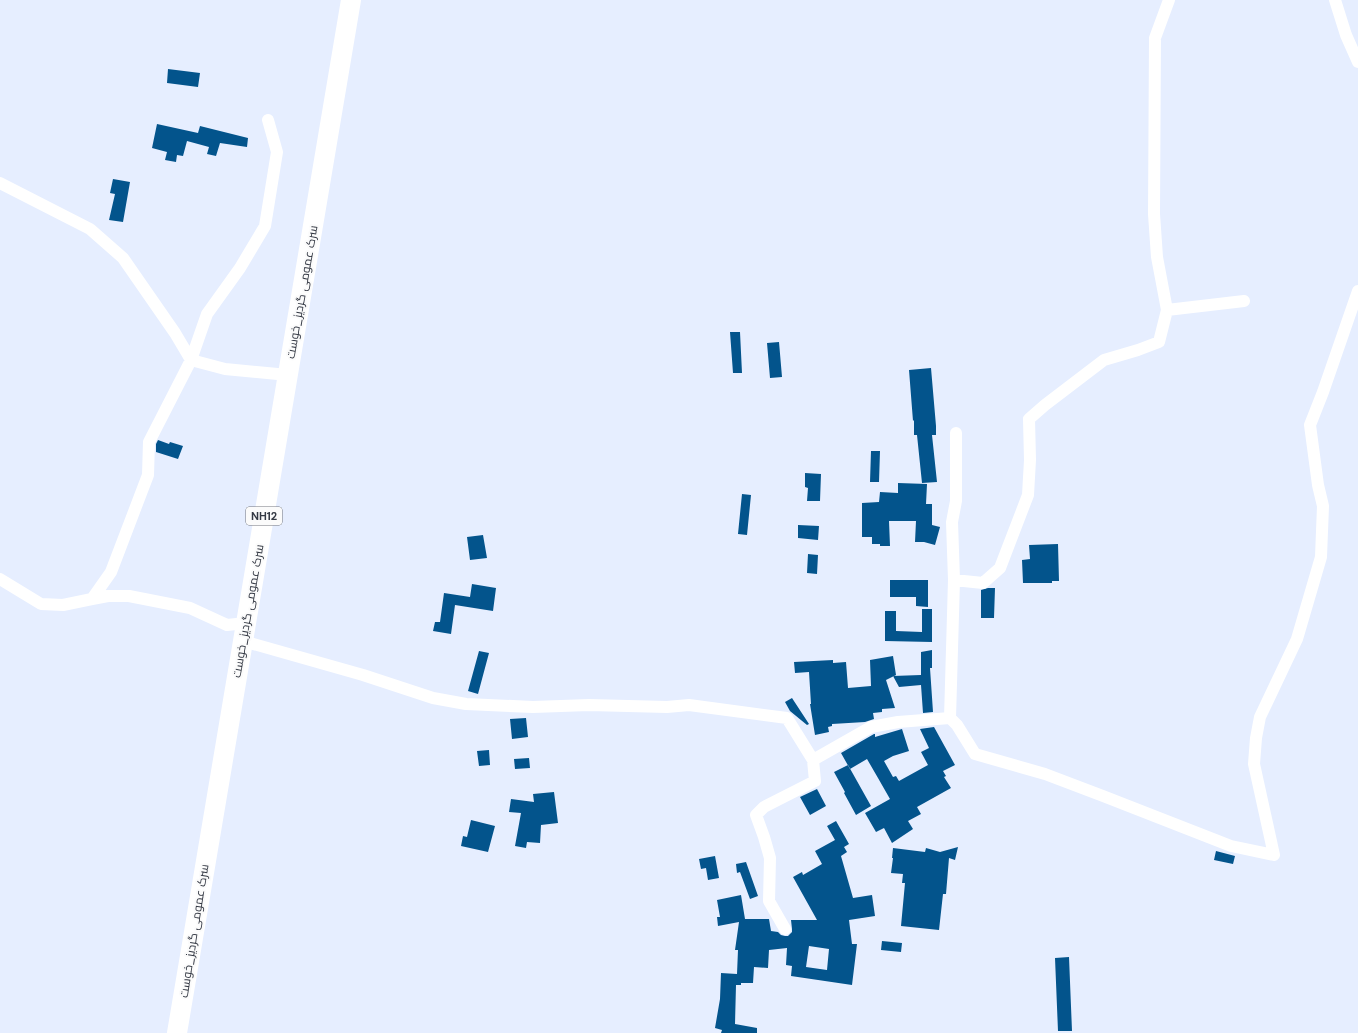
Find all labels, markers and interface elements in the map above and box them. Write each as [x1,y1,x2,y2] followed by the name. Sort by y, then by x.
[282,224,322,360] street label: سرک عمومی گردیز_خوست
[246,507,282,525] road number: NH12
[228,543,268,679] street label: سرک عمومی گردیز_خوست
[176,863,212,999] street label: سرک عمومی گردیز_خوست

